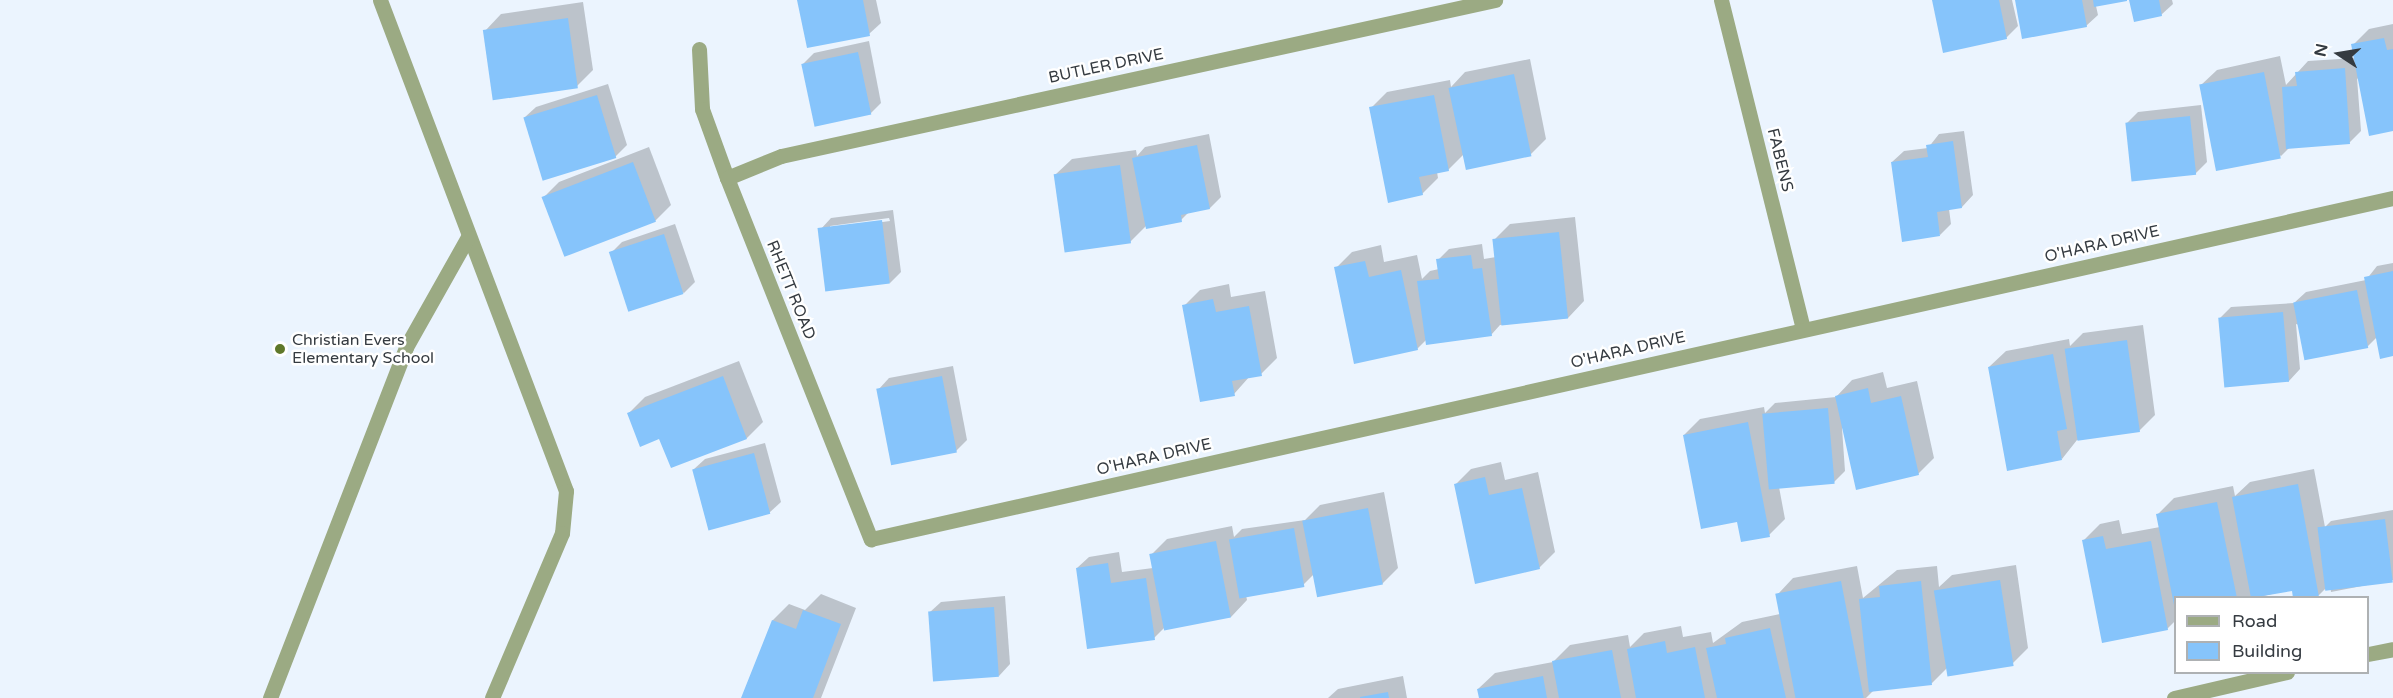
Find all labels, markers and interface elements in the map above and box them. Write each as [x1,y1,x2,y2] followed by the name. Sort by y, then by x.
[2309,24,2369,84] north arrow
[2310,42,2333,59] text: N
[1047,44,1165,88] street label: BUTLER DRIVE
[1763,126,1797,194] street label: FABENS
[2043,221,2161,267] street label: O'HARA DRIVE
[762,238,820,342] street label: RHETT ROAD
[1569,327,1687,373] street label: O'HARA DRIVE
[292,330,434,368] place label: Christian Evers Elementary School
[273,342,287,356] marker: Christian Evers Elementary School
[1095,434,1213,480] street label: O'HARA DRIVE
[2174,596,2369,674] legend
[2232,610,2277,632] text: Road
[2232,640,2302,662] text: Building

